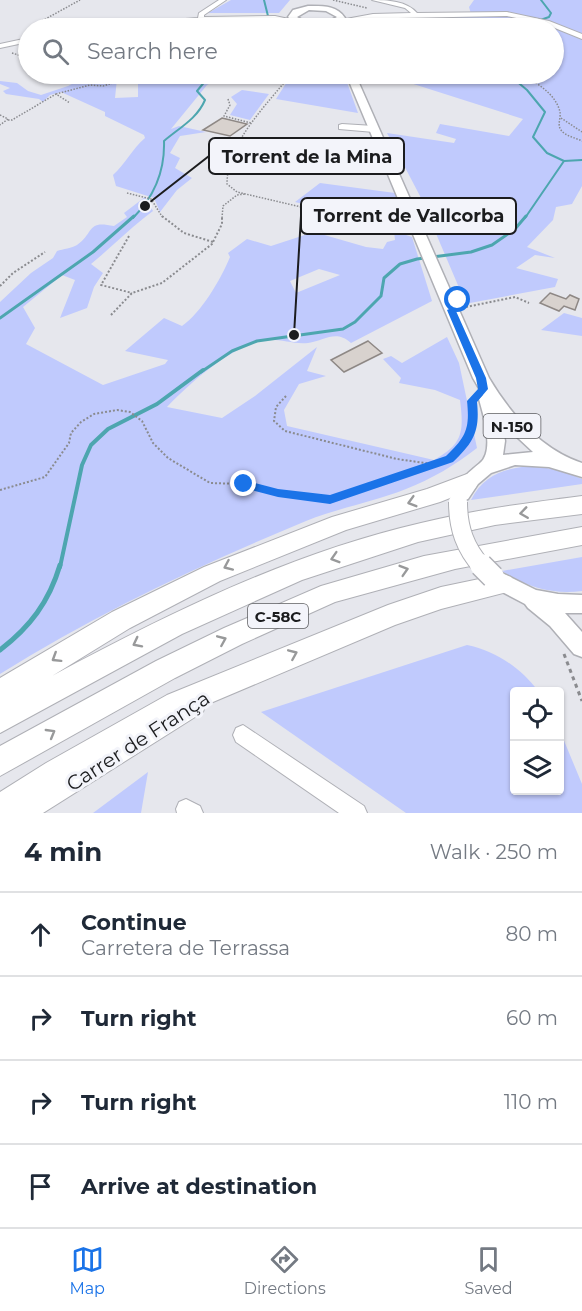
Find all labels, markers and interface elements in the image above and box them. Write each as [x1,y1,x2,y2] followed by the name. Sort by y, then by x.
[18,18,564,84] search box
[39,35,72,68] icon: search
[87,38,218,65] text: Search here
[209,138,404,174] callout: Torrent de la Mina
[222,146,392,168] text: Torrent de la Mina
[301,198,516,234] callout: Torrent de Vallcorba
[314,205,504,227] text: Torrent de Vallcorba
[444,286,470,312] route start
[484,414,540,438] road number: N-150
[230,470,256,496] route end
[407,495,418,507] one-way arrow
[519,506,529,518] one-way arrow
[330,551,341,563] one-way arrow
[224,559,235,571] one-way arrow
[398,565,409,577] one-way arrow
[248,604,308,628] road number: C-58C
[215,635,226,647] one-way arrow
[132,636,143,648] one-way arrow
[287,649,298,661] one-way arrow
[52,650,62,662] one-way arrow
[62,686,214,796] street label: Carrer de França
[510,687,564,795] map controls
[510,687,564,741] button: locate
[44,729,55,740] one-way arrow
[510,741,564,795] button: layers
[24,836,102,868] text: 4 min
[430,840,558,864] text: Walk · 250 m
[81,909,187,936] text: Continue
[24,918,57,951] icon: ahead
[506,922,558,946] text: 80 m
[81,936,290,960] text: Carretera de Terrassa
[24,1002,57,1035] icon: right
[81,1005,196,1032] text: Turn right
[506,1006,558,1030] text: 60 m
[24,1086,57,1119] icon: right
[81,1089,196,1116] text: Turn right
[504,1090,558,1114] text: 110 m
[24,1170,57,1203] icon: arrive
[81,1173,317,1200] text: Arrive at destination
[69,1243,105,1298] tab: Map
[244,1243,326,1298] tab: Directions
[465,1243,513,1298] tab: Saved

